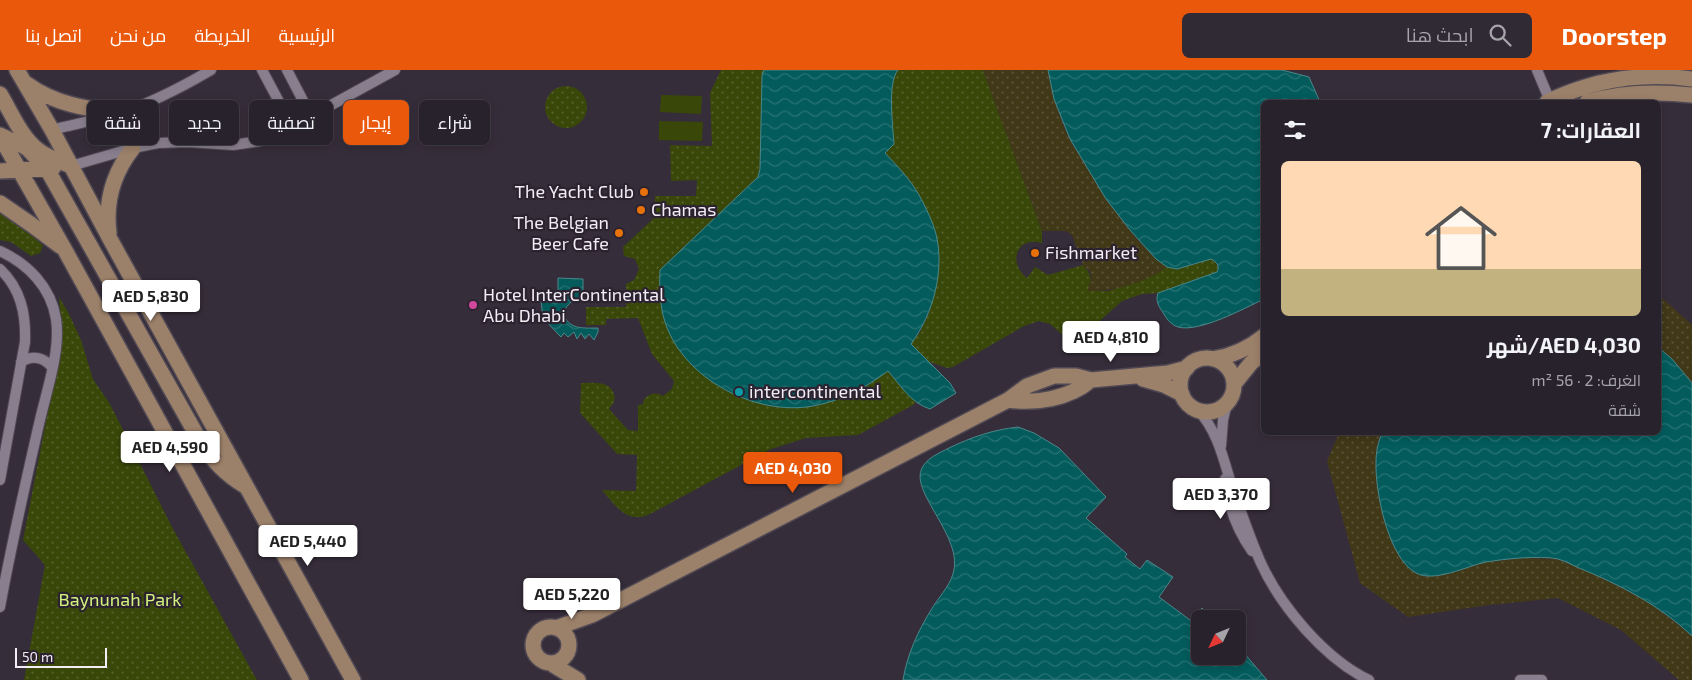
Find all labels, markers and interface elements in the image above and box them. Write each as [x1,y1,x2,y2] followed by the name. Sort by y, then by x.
[1182,13,1532,58] search box
[1486,21,1514,49] icon: search
[1562,21,1667,50] text: Doorstep
[1406,23,1474,46] text: ابحث هنا
[25,24,82,46] text: اتصل بنا
[110,24,166,46] text: من نحن
[194,24,251,46] text: الخريطة
[279,24,335,46] text: الرئيسية
[87,100,159,145] chip: شقة
[169,100,239,145] chip: جديد
[249,100,333,145] chip: تصفية
[343,100,409,145] chip: إيجار
[419,100,490,145] chip: شراء
[1281,116,1309,144] icon: filters
[1541,117,1641,142] text: العقارات: 7
[515,180,634,202] place label: The Yacht Club
[638,186,650,198] marker: The Yacht Club
[1416,193,1506,283] icon: home
[651,198,716,220] place label: Chamas
[635,204,647,216] marker: Chamas
[513,211,609,254] place label: The Belgian Beer Cafe
[613,227,625,239] marker: The Belgian Beer Cafe
[1045,241,1137,263] place label: Fishmarket
[1029,247,1041,259] marker: Fishmarket
[94,280,208,322] pin: AED 5,830
[483,283,665,326] place label: Hotel InterContinental Abu Dhabi
[113,286,189,305] text: AED 5,830
[467,299,479,311] marker: Hotel InterContinental Abu Dhabi
[1054,320,1168,363] pin: AED 4,810
[1073,327,1149,346] text: AED 4,810
[1487,332,1641,357] text: AED 4,030/شهر
[1532,370,1641,389] text: الغرف: 2 · 56 m²
[749,380,881,402] place label: intercontinental
[733,386,745,398] marker: intercontinental
[1608,400,1641,419] text: شقة
[113,430,227,473] pin: AED 4,590
[132,437,208,456] text: AED 4,590
[736,452,850,494] pin: AED 4,030
[754,458,832,477] text: AED 4,030
[1164,478,1278,520] pin: AED 3,370
[1184,484,1258,503] text: AED 3,370
[251,524,365,567] pin: AED 5,440
[269,531,347,550] text: AED 5,440
[515,578,629,620] pin: AED 5,220
[534,584,610,603] text: AED 5,220
[59,588,181,610] park label: Baynunah Park
[1191,610,1246,665] north arrow
[1191,610,1246,665] map controls
[15,645,108,668] scale bar
[22,648,53,665] text: 50 m

